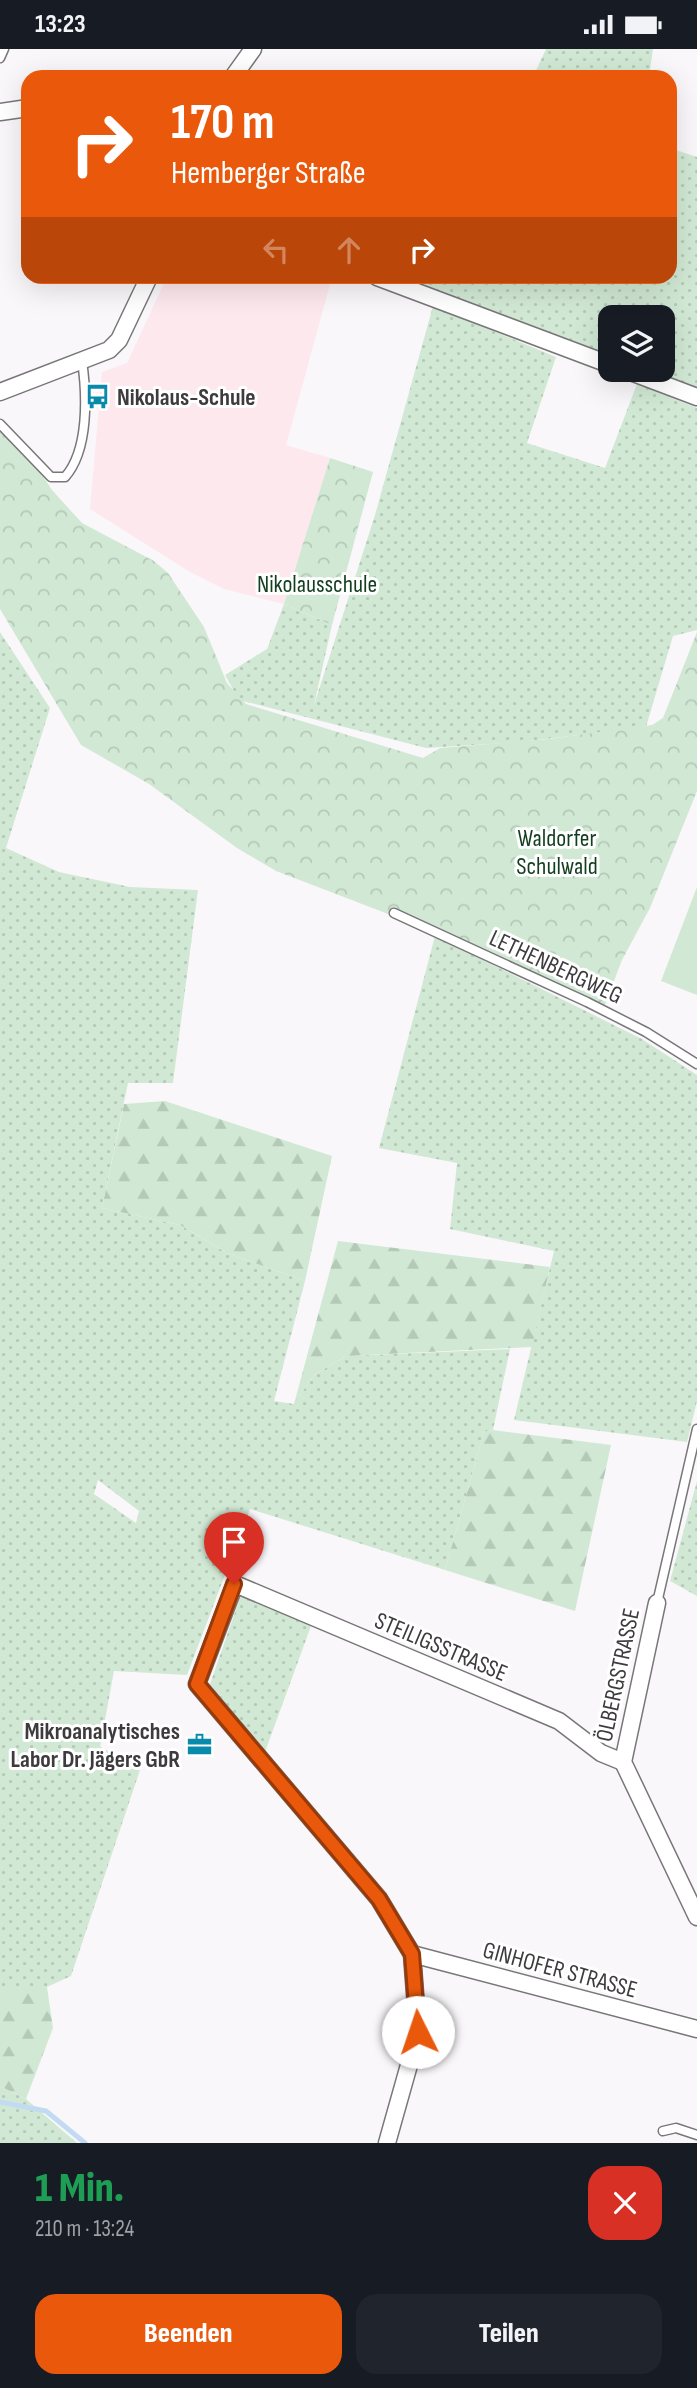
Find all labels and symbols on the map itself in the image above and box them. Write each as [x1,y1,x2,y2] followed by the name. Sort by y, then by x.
[83,383,111,411] bus stop icon: Nikolaus-Schule
[117,383,256,412] place label: Nikolaus-Schule
[257,570,377,599] park label: Nikolausschule
[516,824,598,881] park label: Waldorfer Schulwald
[485,924,627,1010] street label: LETHENBERGWEG
[204,1512,264,1584] pin
[370,1606,512,1688] street label: STEILIGSSTRASSE
[590,1606,646,1744] street label: ÖLBERGSTRASSE
[10,1717,180,1774] place label: Mikroanalytisches Labor Dr. Jägers GbR
[186,1731,214,1759] office icon: Mikroanalytisches Labor Dr. Jägers GbR
[480,1935,640,2005] street label: GINHOFER STRASSE
[381,1995,455,2069] position arrow

